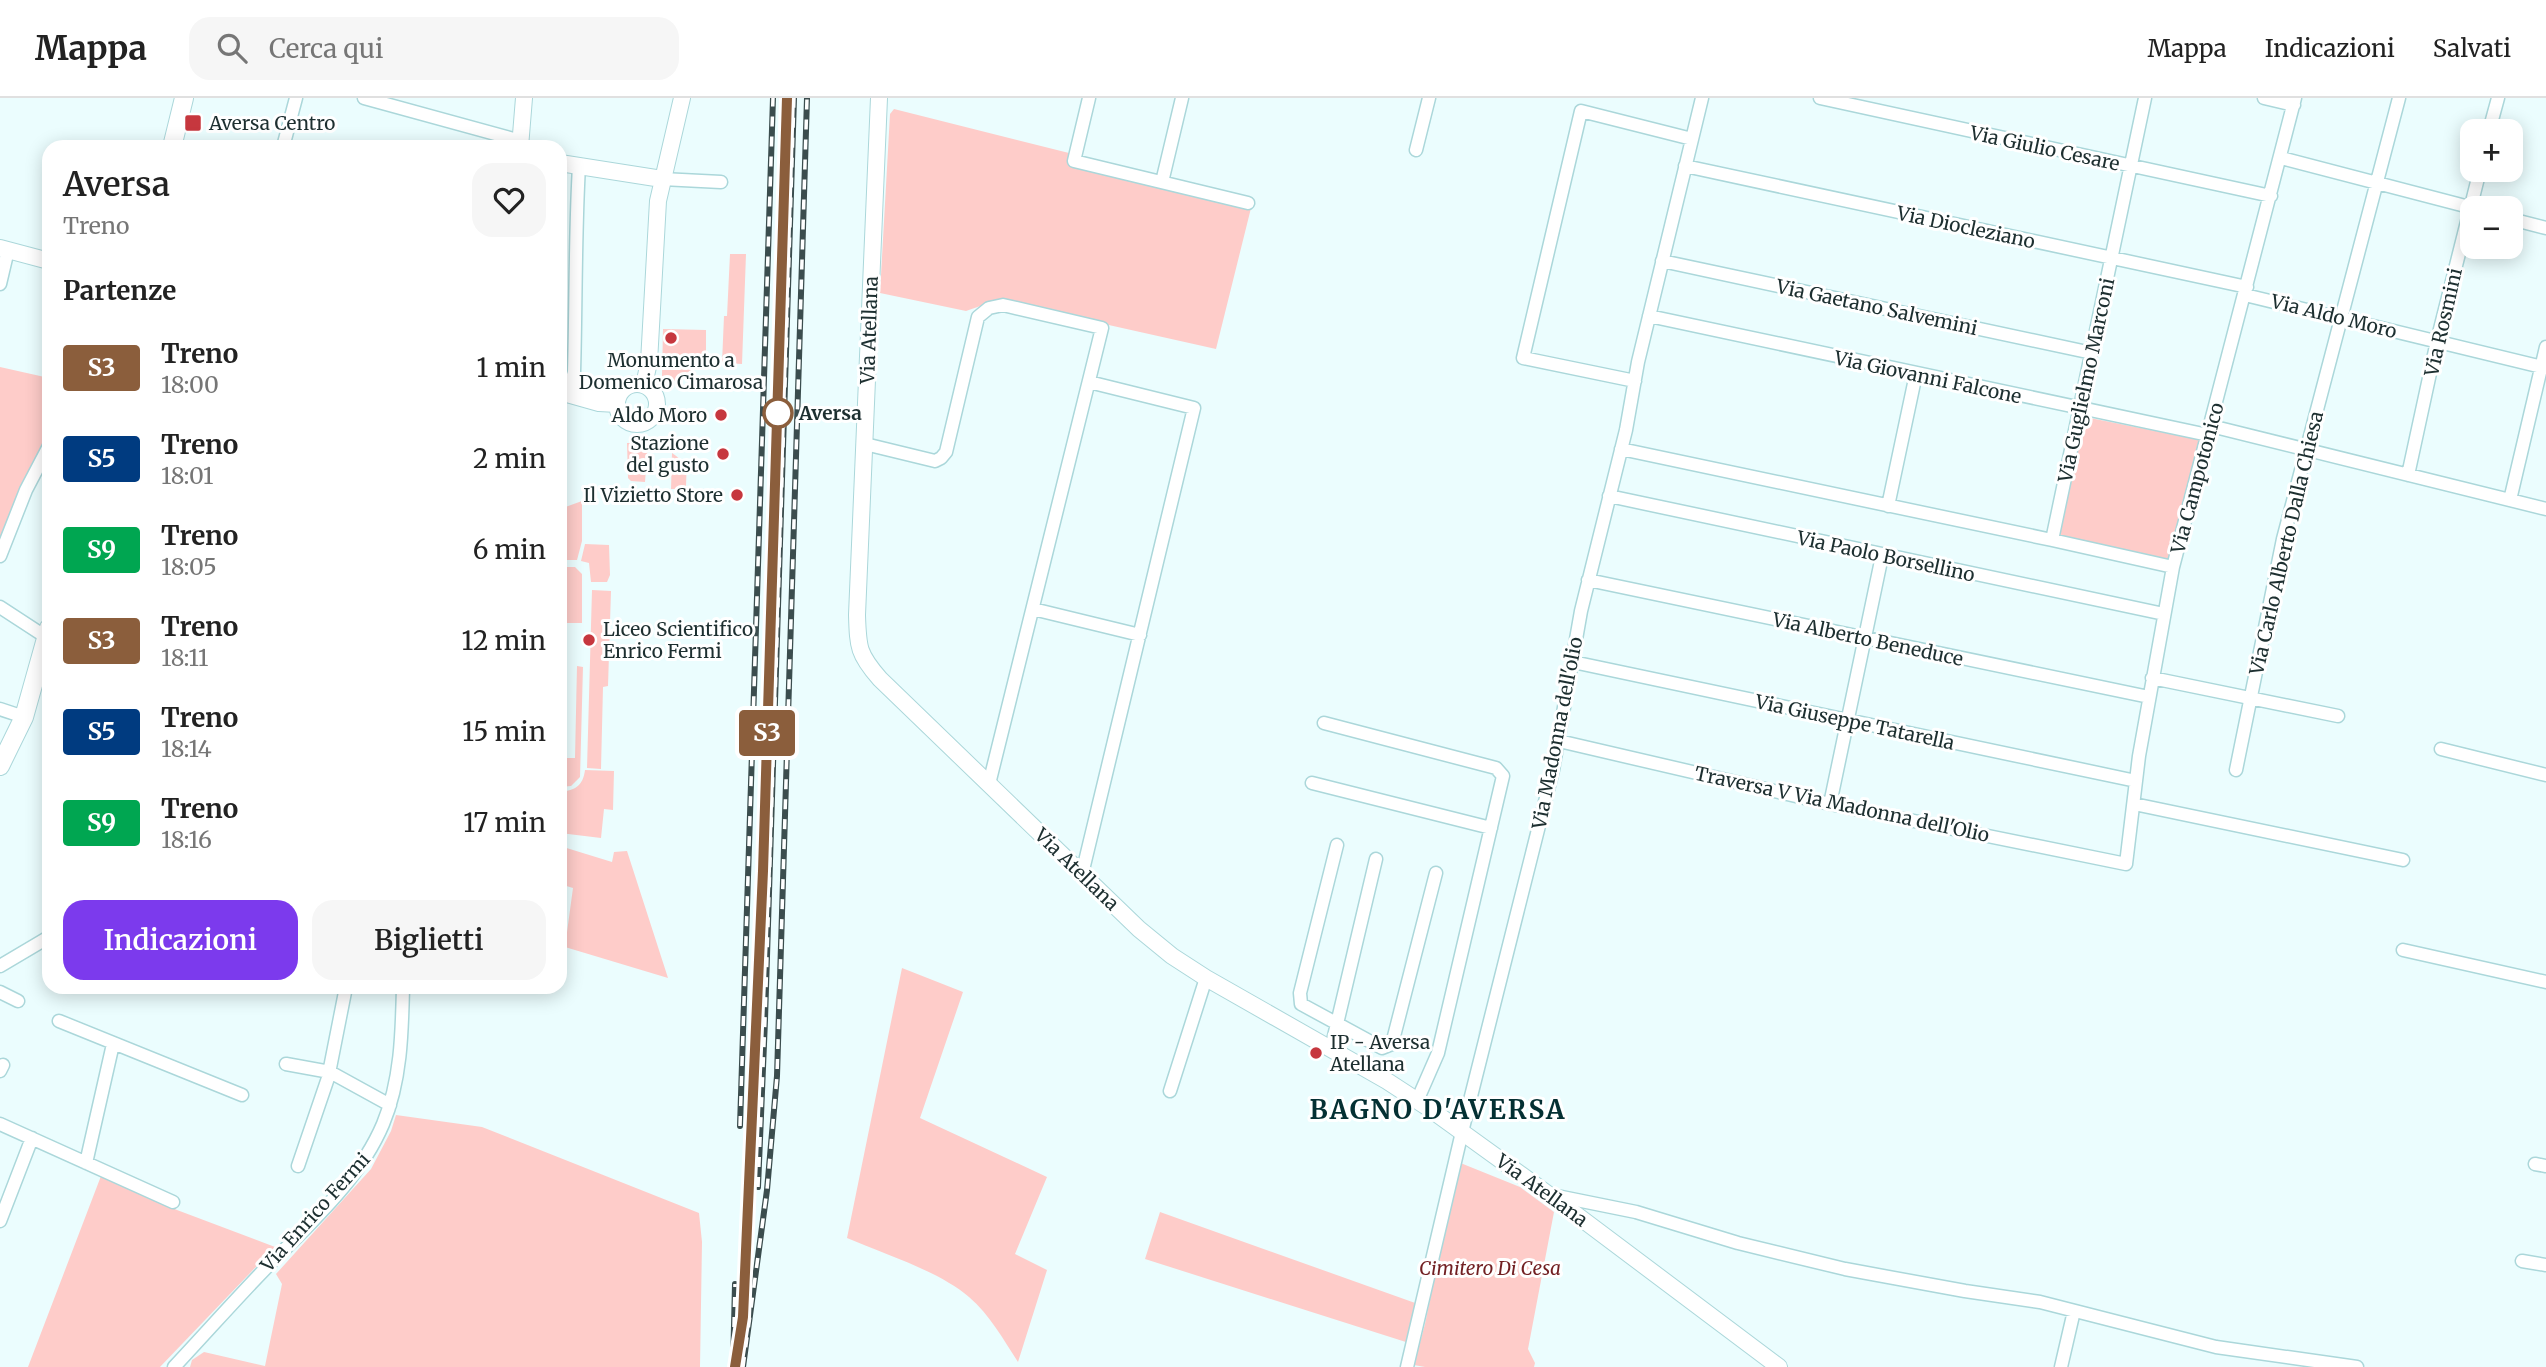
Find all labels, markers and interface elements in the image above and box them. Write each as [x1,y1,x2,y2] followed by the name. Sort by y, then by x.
[189,17,679,80] search box
[35,28,147,69] text: Mappa
[213,29,251,67] icon: search
[269,32,383,65] text: Cerca qui
[2148,33,2227,64] text: Mappa
[2265,33,2395,64] text: Indicazioni
[2433,33,2511,64] text: Salvati
[208,111,335,135] place label: Aversa Centro
[183,113,203,133] marker: Aversa Centro
[2460,119,2523,259] map controls
[2460,119,2523,182] button: +
[1967,120,2122,176] street label: Via Giulio Cesare
[472,163,546,237] button: heart
[63,164,170,205] text: Aversa
[2460,196,2523,259] button: −
[1894,200,2037,253] street label: Via Diocleziano
[63,211,129,240] text: Treno
[2419,265,2467,379] street label: Via Rosmini
[63,274,176,307] text: Partenze
[1773,274,1980,340] street label: Via Gaetano Salvemini
[855,276,883,385] street label: Via Atellana
[2052,276,2119,485] street label: Via Guglielmo Marconi
[2268,289,2399,343] street label: Via Aldo Moro
[663,330,679,346] marker: Monumento a Domenico Cimarosa
[161,337,238,370] text: Treno
[1831,345,2024,409] street label: Via Giovanni Falcone
[579,348,763,394] place label: Monumento a Domenico Cimarosa
[477,351,546,384] text: 1 min
[88,352,116,383] text: S3
[161,370,219,399] text: 18:00
[763,398,793,428] marker: Aversa
[2165,400,2229,557] street label: Via Campotonico
[798,401,862,425] place label: Aversa
[611,403,707,427] place label: Aldo Moro
[713,407,729,423] marker: Aldo Moro
[2244,409,2328,678] street label: Via Carlo Alberto Dalla Chiesa
[161,428,238,461] text: Treno
[626,431,709,477] place label: Stazione del gusto
[473,442,546,475] text: 2 min
[88,443,115,474] text: S5
[715,446,731,462] marker: Stazione del gusto
[161,461,213,490] text: 18:01
[583,483,723,507] place label: Il Vizietto Store
[729,487,745,503] marker: Il Vizietto Store
[161,519,238,552] text: Treno
[1794,525,1977,587] street label: Via Paolo Borsellino
[473,533,546,566] text: 6 min
[87,534,116,565] text: S9
[161,552,217,581] text: 18:05
[1770,607,1966,671] street label: Via Alberto Beneduce
[161,610,238,643] text: Treno
[603,617,753,663] place label: Liceo Scientifico Enrico Fermi
[462,624,546,657] text: 12 min
[88,625,116,656] text: S3
[581,632,597,648] marker: Liceo Scientifico Enrico Fermi
[1526,635,1587,832] street label: Via Madonna dell'olio
[161,643,209,672] text: 18:11
[1752,689,1957,755] street label: Via Giuseppe Tatarella
[161,701,238,734] text: Treno
[736,710,798,756] line badge: S3
[462,715,546,748] text: 15 min
[88,716,115,747] text: S5
[753,717,781,748] text: S3
[161,734,212,763] text: 18:14
[1692,761,1992,847] street label: Traversa V Via Madonna dell'Olio
[161,792,238,825] text: Treno
[463,806,546,839] text: 17 min
[87,807,116,838] text: S9
[1029,822,1124,915] street label: Via Atellana
[161,825,212,854] text: 18:16
[63,900,298,980] button: Indicazioni
[312,900,546,980] button: Biglietti
[1329,1030,1430,1076] place label: IP - Aversa Atellana
[1308,1045,1324,1061] marker: IP - Aversa Atellana
[1310,1093,1566,1126] district label: BAGNO D'AVERSA
[255,1148,375,1277] street label: Via Enrico Fermi
[1490,1148,1593,1231] street label: Via Atellana
[1419,1256,1561,1280] park label: Cimitero Di Cesa

